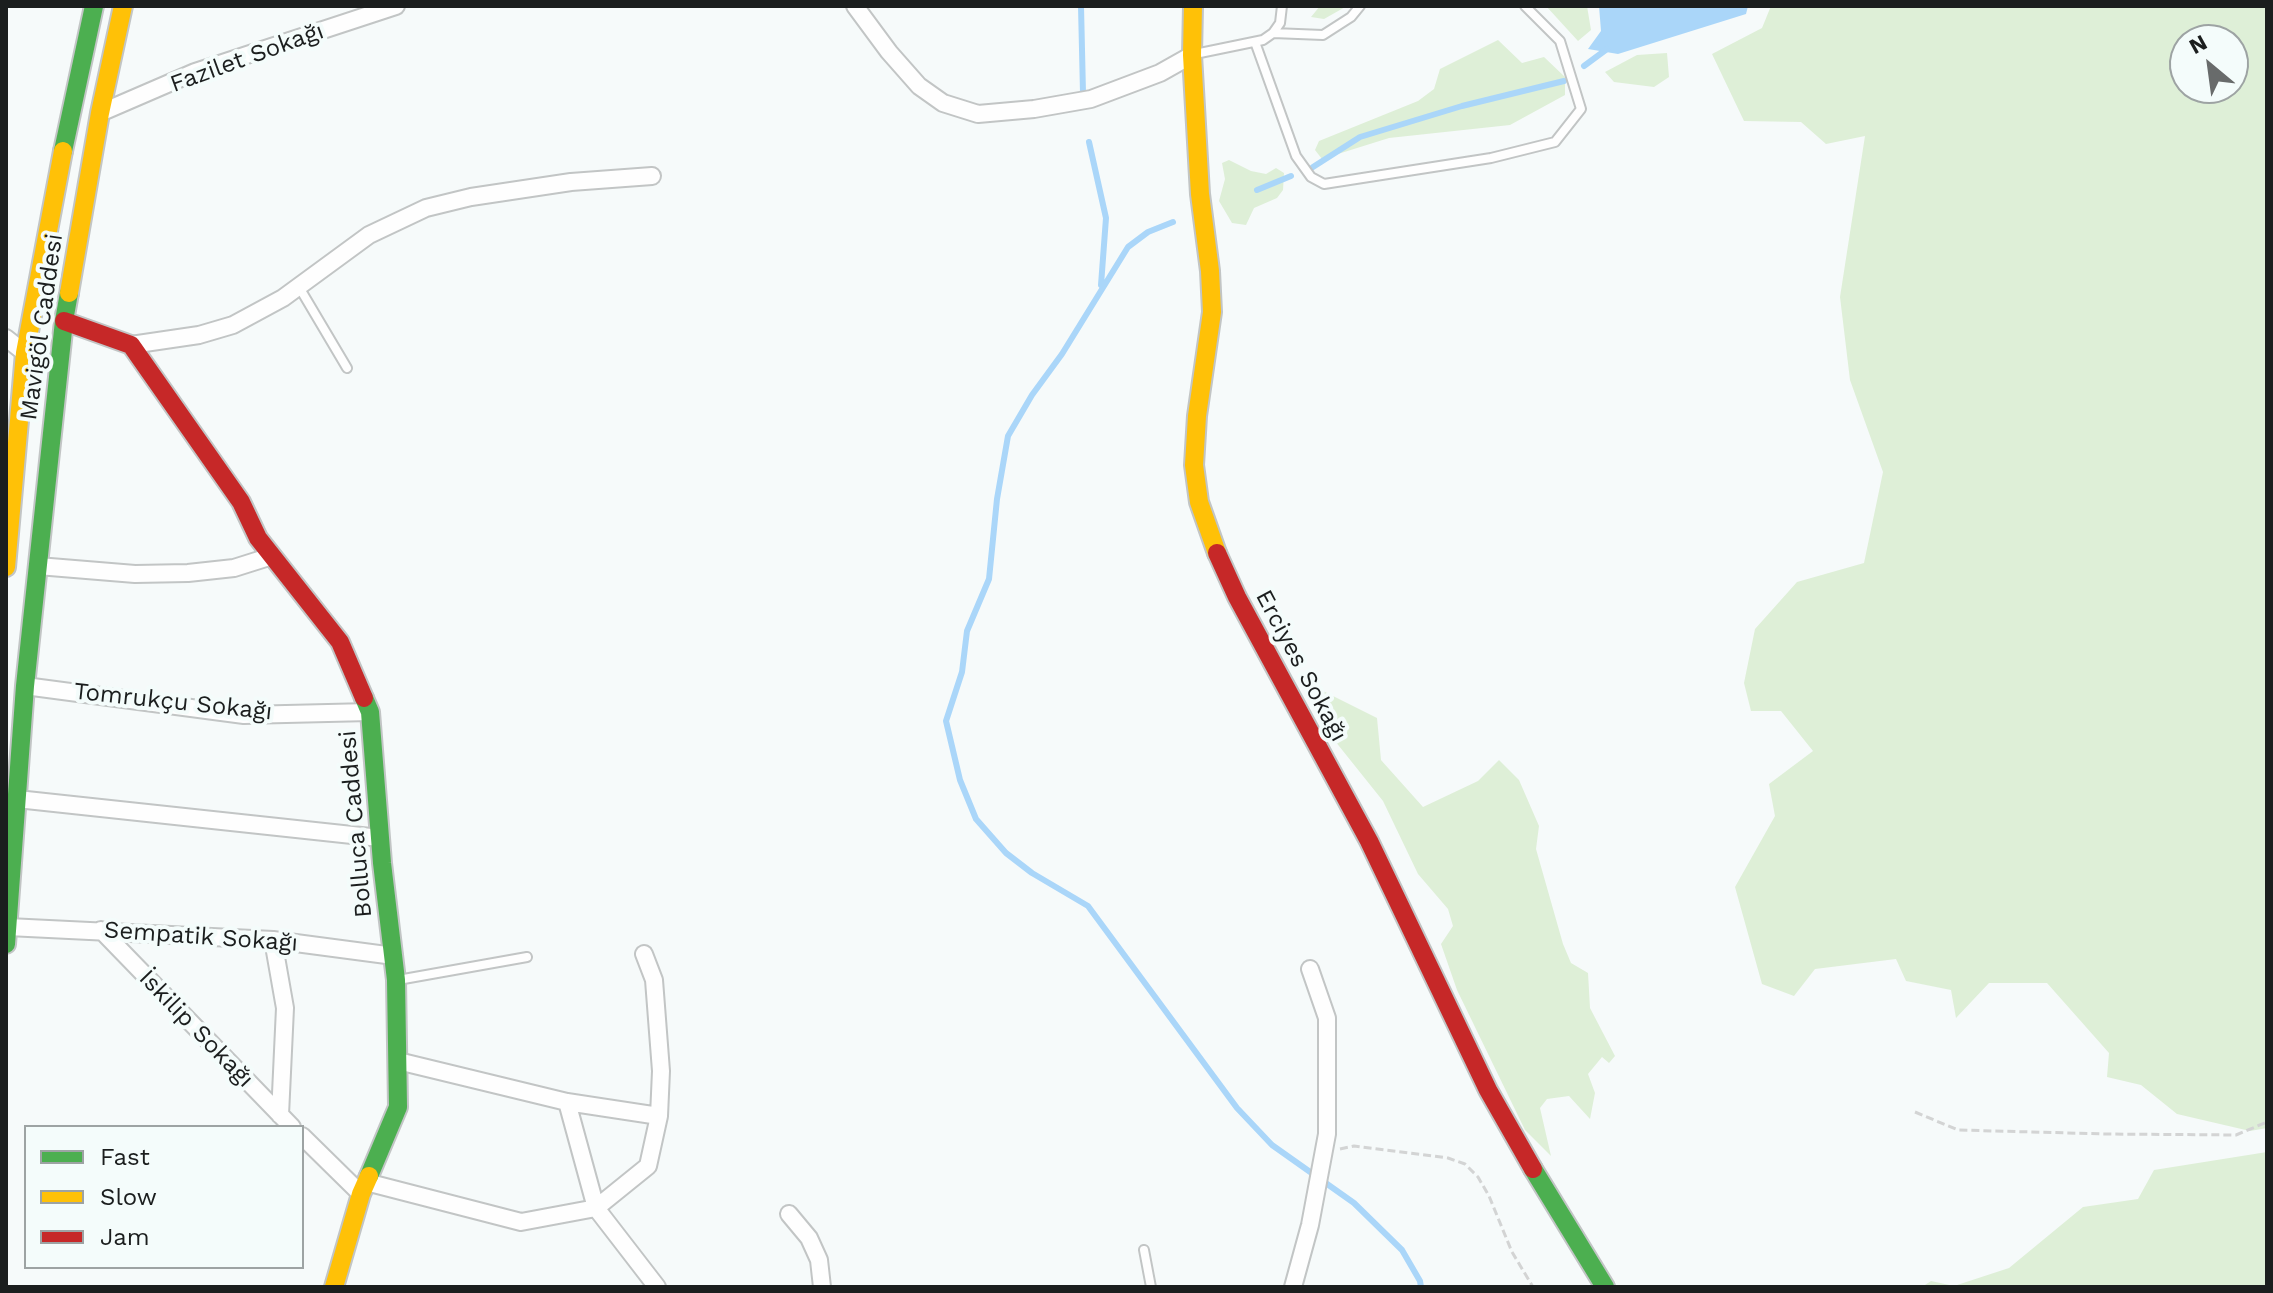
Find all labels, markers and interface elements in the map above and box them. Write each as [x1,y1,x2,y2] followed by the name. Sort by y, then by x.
[166,17,328,99] street label: Fazilet Sokağı
[2169,24,2249,104] north arrow
[2185,29,2211,59] text: N
[15,232,69,422] street label: Mavigöl Caddesi
[1249,585,1353,747] street label: Erciyes Sokağı
[72,677,274,727] street label: Tomrukçu Sokağı
[333,729,379,919] street label: Bolluca Caddesi
[103,916,299,958] street label: Sempatik Sokağı
[133,964,259,1094] street label: İskilip Sokağı
[24,1125,304,1269] legend
[100,1143,150,1171] text: Fast
[100,1183,157,1211] text: Slow
[100,1223,150,1251] text: Jam

